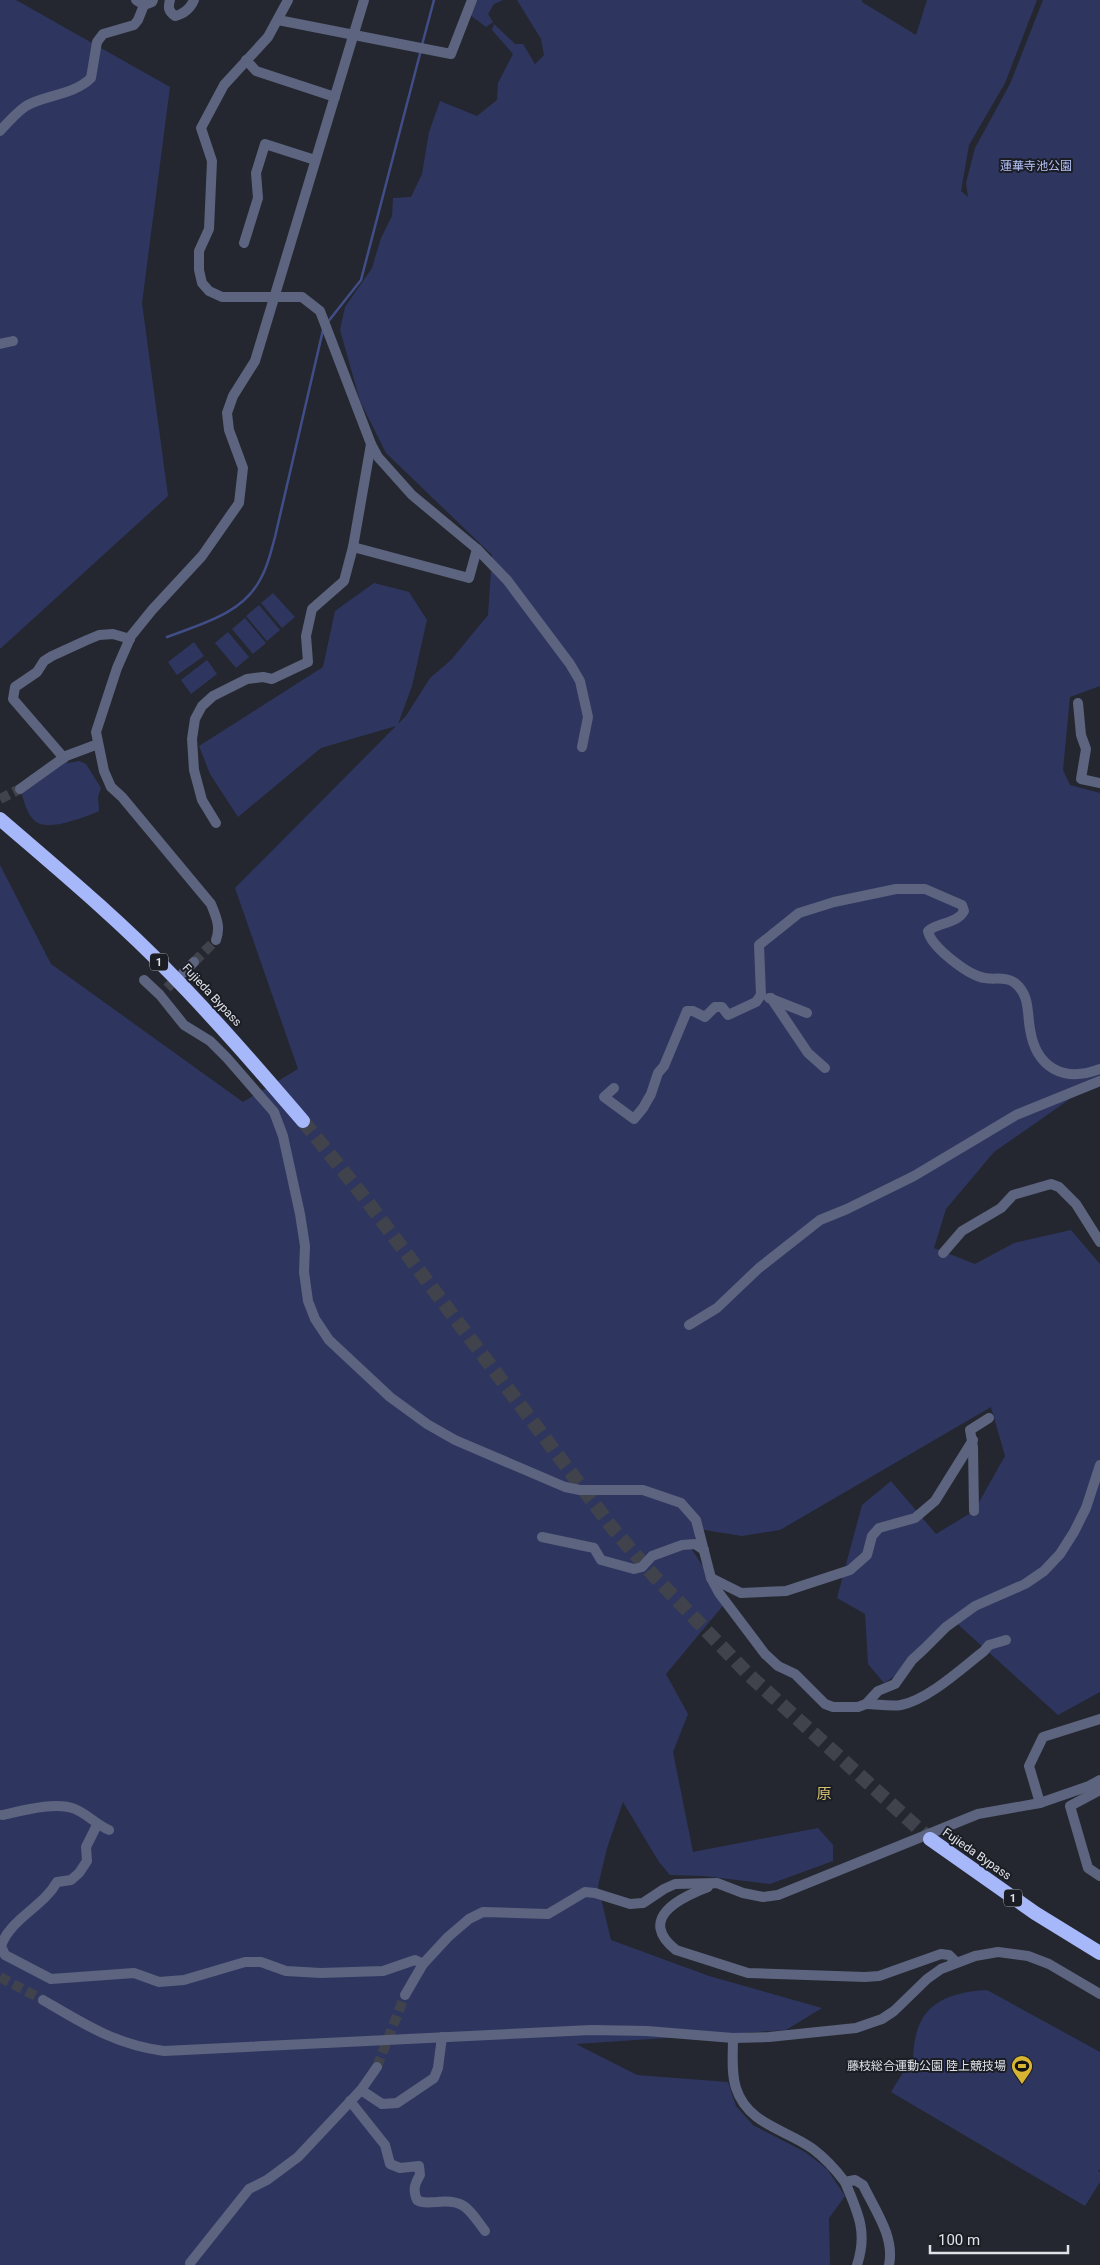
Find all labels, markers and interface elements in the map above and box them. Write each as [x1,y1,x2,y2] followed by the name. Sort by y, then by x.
[1000,159,1072,173] park label: 蓮華寺池公園
[150,954,168,970] road number: 1
[179,961,245,1029] street label: Fujieda Bypass
[816,1785,832,1803] district label: 原
[940,1825,1014,1883] street label: Fujieda Bypass
[1004,1890,1022,1906] road number: 1
[1010,2054,1034,2085] sports icon: 藤枝総合運動公園 陸上競技場
[847,2059,1006,2073] place label: 藤枝総合運動公園 陸上競技場
[930,2222,1068,2254] scale bar
[938,2231,980,2249] text: 100 m

